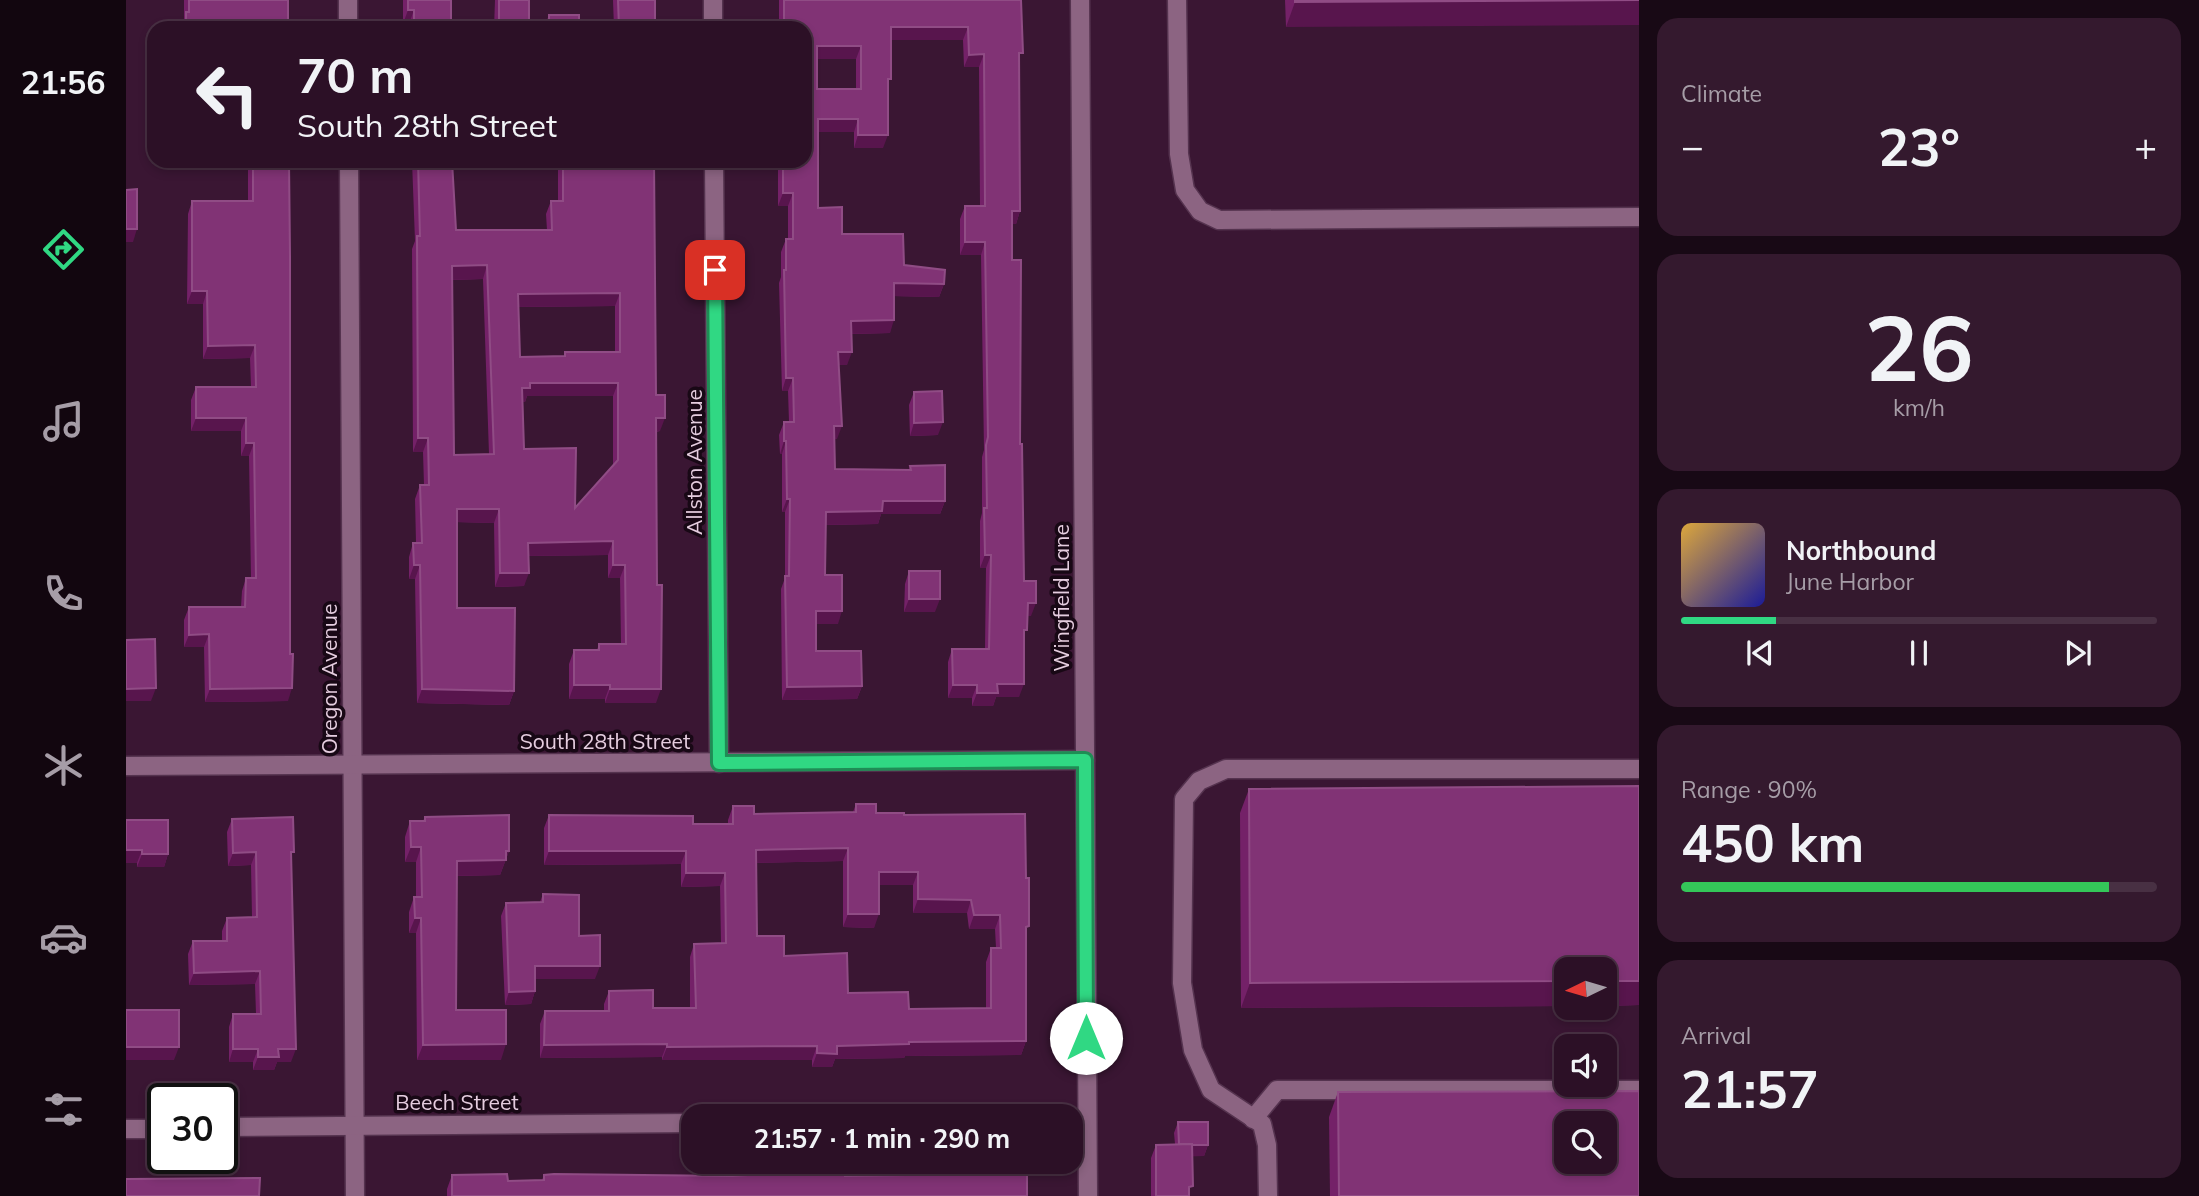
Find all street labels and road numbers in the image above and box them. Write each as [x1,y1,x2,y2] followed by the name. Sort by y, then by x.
[681,389,707,535] street label: Allston Avenue
[1048,524,1074,672] street label: Wingfield Lane
[316,604,342,754] street label: Oregon Avenue
[520,728,690,754] street label: South 28th Street
[395,1089,519,1115] street label: Beech Street

